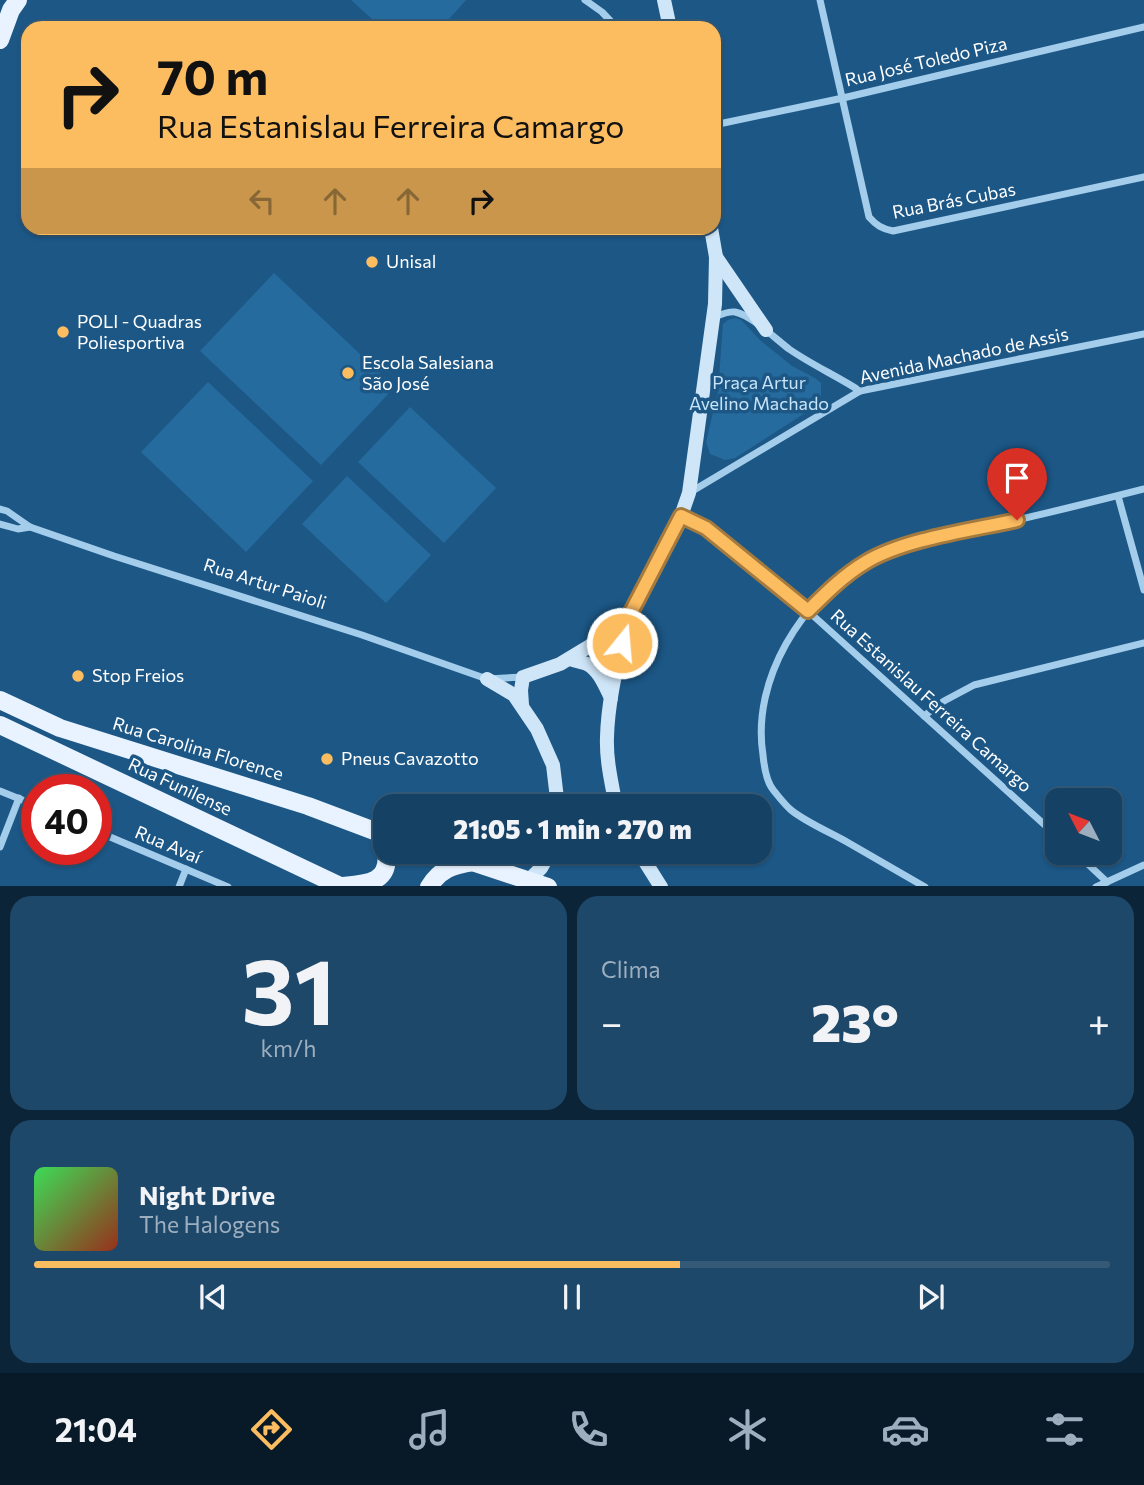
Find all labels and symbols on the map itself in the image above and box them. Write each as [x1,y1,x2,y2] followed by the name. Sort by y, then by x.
[843,32,1009,90] street label: Rua José Toledo Piza
[890,177,1017,223] street label: Rua Brás Cubas
[386,250,436,272] place label: Unisal
[364,254,380,270] marker: Unisal
[77,310,202,353] place label: POLI - Quadras Poliesportiva
[857,322,1070,388] street label: Avenida Machado de Assis
[55,324,71,340] marker: POLI - Quadras Poliesportiva
[362,351,494,394] place label: Escola Salesiana São José
[340,365,356,381] marker: Escola Salesiana São José
[689,371,829,414] park label: Praça Artur Avelino Machado
[987,448,1047,520] pin
[201,553,330,613] street label: Rua Artur Paioli
[827,604,1037,796] street label: Rua Estanislau Ferreira Camargo
[585,606,659,680] position arrow
[92,664,184,686] place label: Stop Freios
[70,668,86,684] marker: Stop Freios
[110,712,286,784] street label: Rua Carolina Florence
[341,747,479,769] place label: Pneus Cavazotto
[319,751,335,767] marker: Pneus Cavazotto
[125,752,236,820] street label: Rua Funilense
[21,774,112,865] speed limit sign: 40
[1045,788,1122,864] north arrow
[132,820,206,868] street label: Rua Avaí

